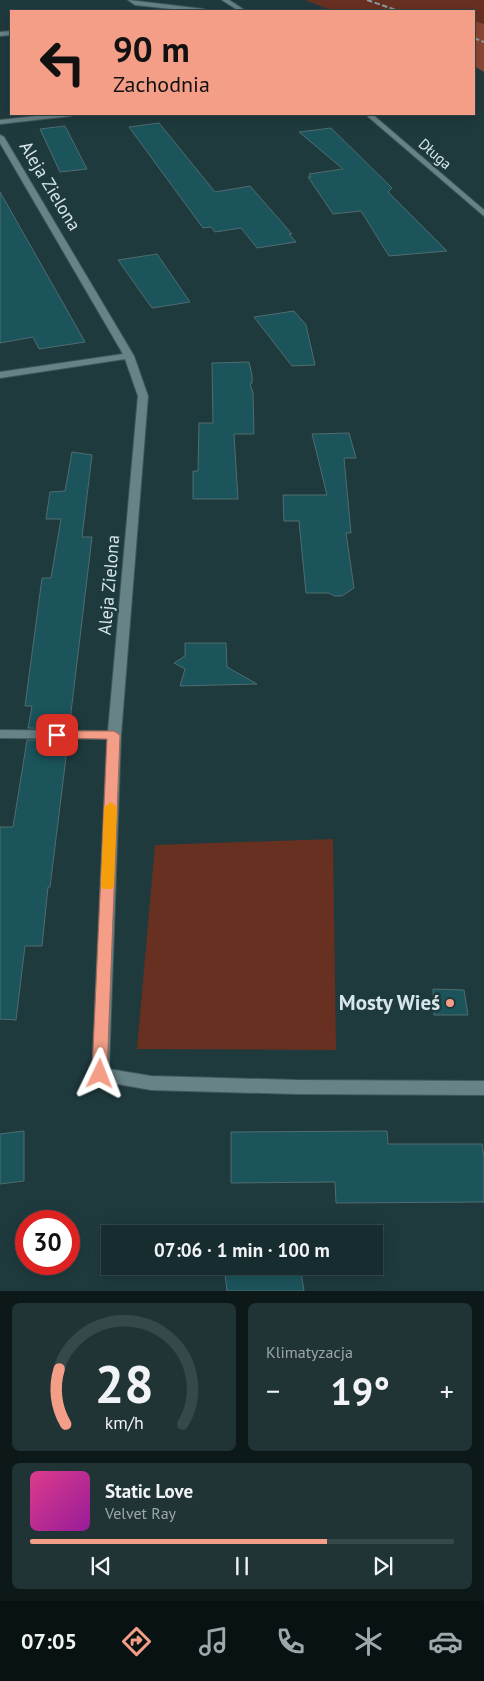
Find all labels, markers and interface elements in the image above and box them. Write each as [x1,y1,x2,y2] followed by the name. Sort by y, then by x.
[113,26,190,72] text: 90 m
[30,30,95,95] icon: left
[113,70,210,98] text: Zachodnia
[415,134,456,173] street label: Długa
[15,137,86,235] street label: Aleja Zielona
[93,534,124,636] street label: Aleja Zielona
[36,714,78,756] pin
[43,721,71,749] icon: arrive
[339,989,440,1016] place label: Mosty Wieś
[444,997,456,1009] marker: Mosty Wieś
[73,1047,125,1099] position arrow
[15,1210,80,1275] speed limit sign: 30
[154,1238,330,1262] text: 07:06 · 1 min · 100 m
[266,1342,353,1362] text: Klimatyzacja
[95,1350,153,1417] text: 28
[330,1366,390,1415] text: 19°
[266,1372,280,1409] text: −
[440,1372,454,1409] text: +
[104,1411,144,1434] text: km/h
[105,1479,193,1503] text: Static Love
[105,1503,176,1523] text: Velvet Ray
[87,1552,115,1580] icon: previous
[228,1552,256,1580] icon: pause
[369,1552,397,1580] icon: next
[119,1624,154,1659] icon: directions
[196,1624,231,1659] icon: music
[273,1624,308,1659] icon: phone
[351,1624,386,1659] icon: climate
[428,1624,463,1659] icon: car
[21,1627,77,1655] text: 07:05

